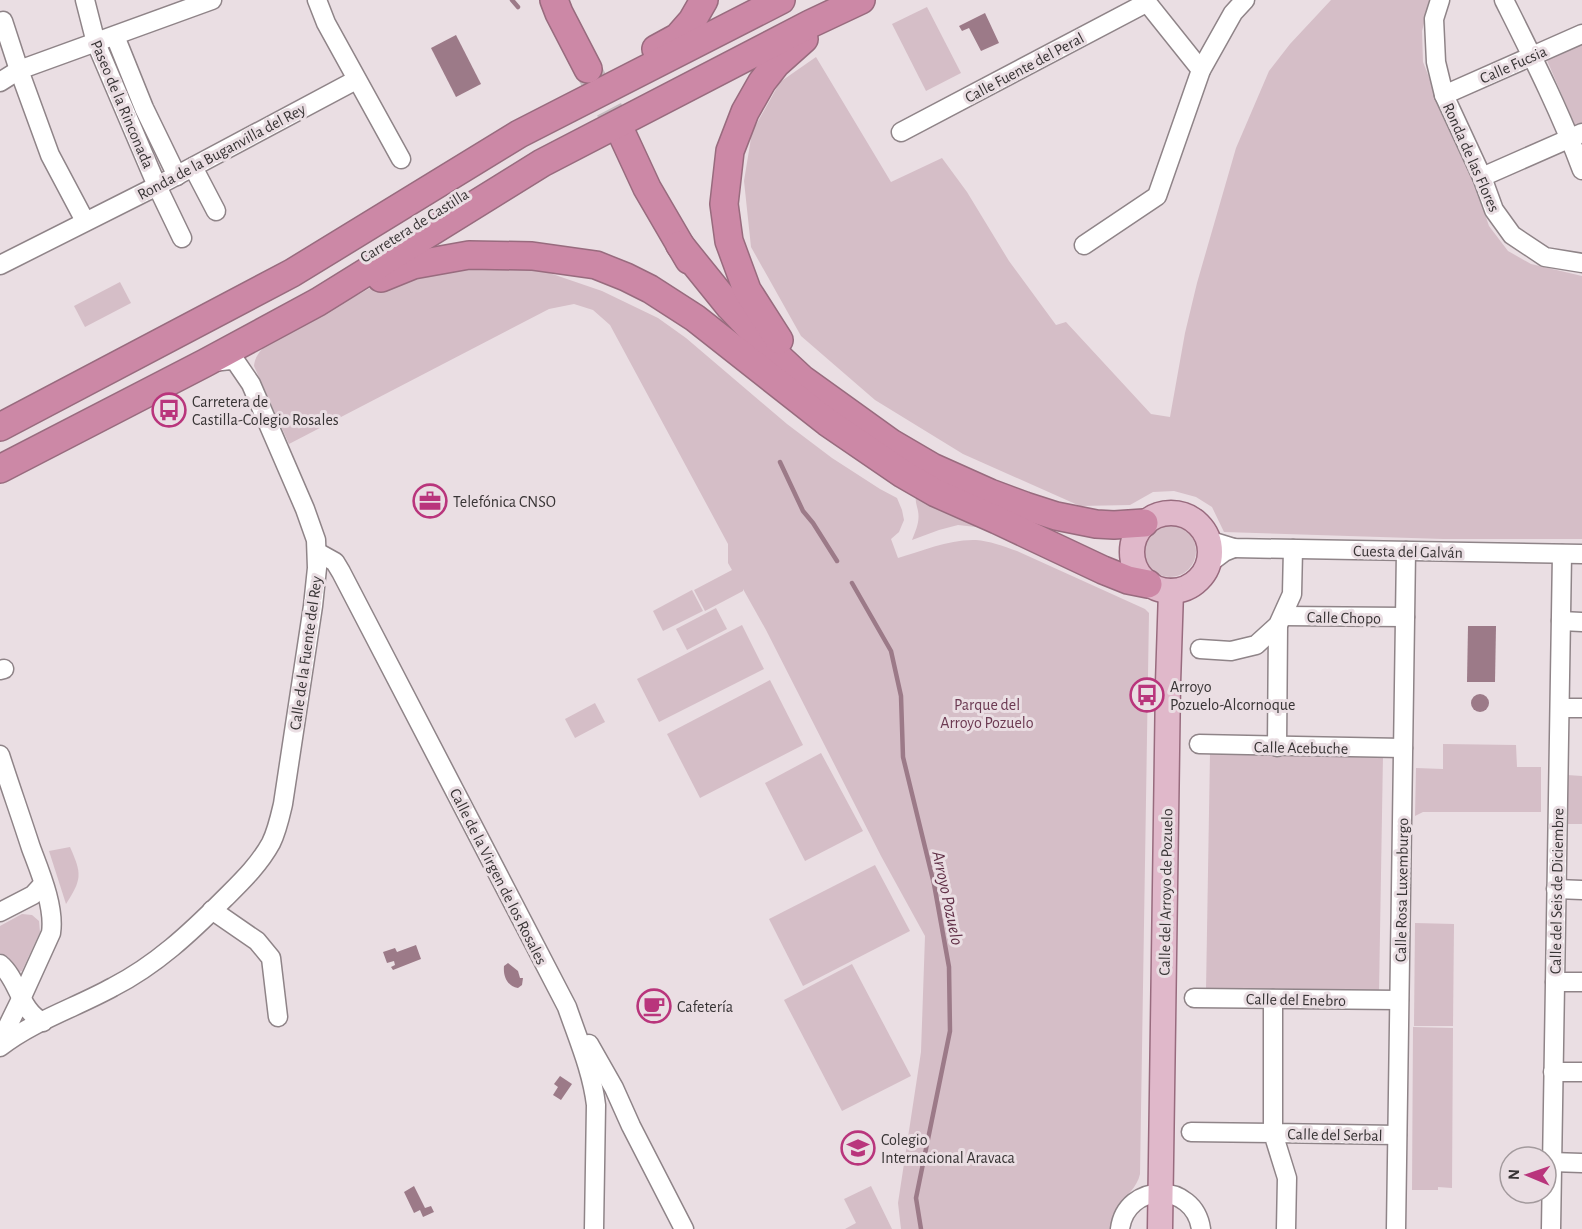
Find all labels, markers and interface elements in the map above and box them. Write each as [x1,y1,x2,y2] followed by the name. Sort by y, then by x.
[962,30,1087,106] street label: Calle Fuente del Peral
[88,38,156,171] street label: Paseo de la Rinconada
[1478,43,1549,87] street label: Calle Fucsia
[1440,100,1502,215] street label: Ronda de las Flores
[135,101,309,204] street label: Ronda de la Buganvilla del Rey
[357,186,472,266] street label: Carretera de Castilla
[151,392,187,428] bus stop icon: Carretera de Castilla-Colegio Rosales
[192,394,339,428] place label: Carretera de Castilla-Colegio Rosales
[412,483,448,519] office icon: Telefónica CNSO
[453,494,556,510] place label: Telefónica CNSO
[1353,543,1463,561] street label: Cuesta del Galván
[287,575,326,731] street label: Calle de la Fuente del Rey
[1307,609,1381,627] street label: Calle Chopo
[1129,677,1165,713] bus stop icon: Arroyo Pozuelo-Alcornoque
[1170,679,1295,713] place label: Arroyo Pozuelo-Alcornoque
[940,697,1034,732] park label: Parque del Arroyo Pozuelo
[1254,739,1348,757] street label: Calle Acebuche
[447,786,550,967] street label: Calle de la Virgen de los Rosales
[1157,808,1176,976] street label: Calle del Arroyo de Pozuelo
[1548,808,1566,974] street label: Calle del Seis de Diciembre
[1393,818,1411,962] street label: Calle Rosa Luxemburgo
[928,849,966,947] water label: Arroyo Pozuelo
[636,988,672,1024] cafe icon: Cafetería
[1246,991,1346,1009] street label: Calle del Enebro
[677,999,733,1015] place label: Cafetería
[1287,1126,1383,1144] street label: Calle del Serbal
[840,1130,876,1166] school or university icon: Colegio Internacional Aravaca
[881,1132,1015,1166] place label: Colegio Internacional Aravaca
[1498,1145,1558,1205] north arrow
[1506,1169,1522,1180] text: N

